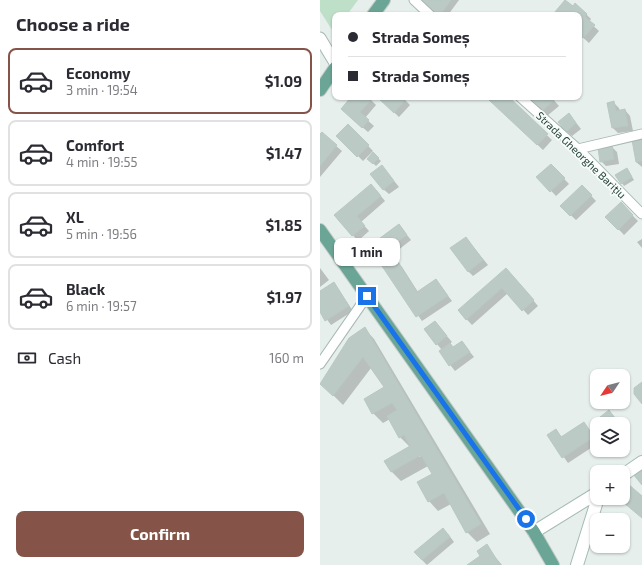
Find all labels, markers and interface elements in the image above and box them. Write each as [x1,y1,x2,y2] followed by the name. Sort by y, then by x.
[16,13,130,35] text: Choose a ride
[372,28,470,46] text: Strada Someș
[18,63,54,99] icon: car
[66,64,131,82] text: Economy
[372,67,470,85] text: Strada Someș
[265,72,302,90] text: $1.09
[66,82,138,98] text: 3 min · 19:54
[532,108,629,202] street label: Strada Gheorghe Barițiu
[18,135,54,171] icon: car
[66,136,124,154] text: Comfort
[266,144,302,162] text: $1.47
[66,154,138,170] text: 4 min · 19:55
[18,207,54,243] icon: car
[66,208,84,226] text: XL
[266,216,302,234] text: $1.85
[66,226,137,242] text: 5 min · 19:56
[334,238,400,266] callout: 1 min
[351,244,383,260] text: 1 min
[18,279,54,315] icon: car
[66,280,105,298] text: Black
[358,287,376,305] route end
[266,288,302,306] text: $1.97
[66,298,137,314] text: 6 min · 19:57
[16,347,38,369] icon: cash
[48,349,81,367] text: Cash
[269,350,304,366] text: 160 m
[590,369,630,409] north arrow
[590,369,630,553] map controls
[590,417,630,457] button: layers
[590,465,630,505] button: +
[517,510,535,528] route start
[16,511,304,557] button: Confirm
[590,513,630,553] button: −

